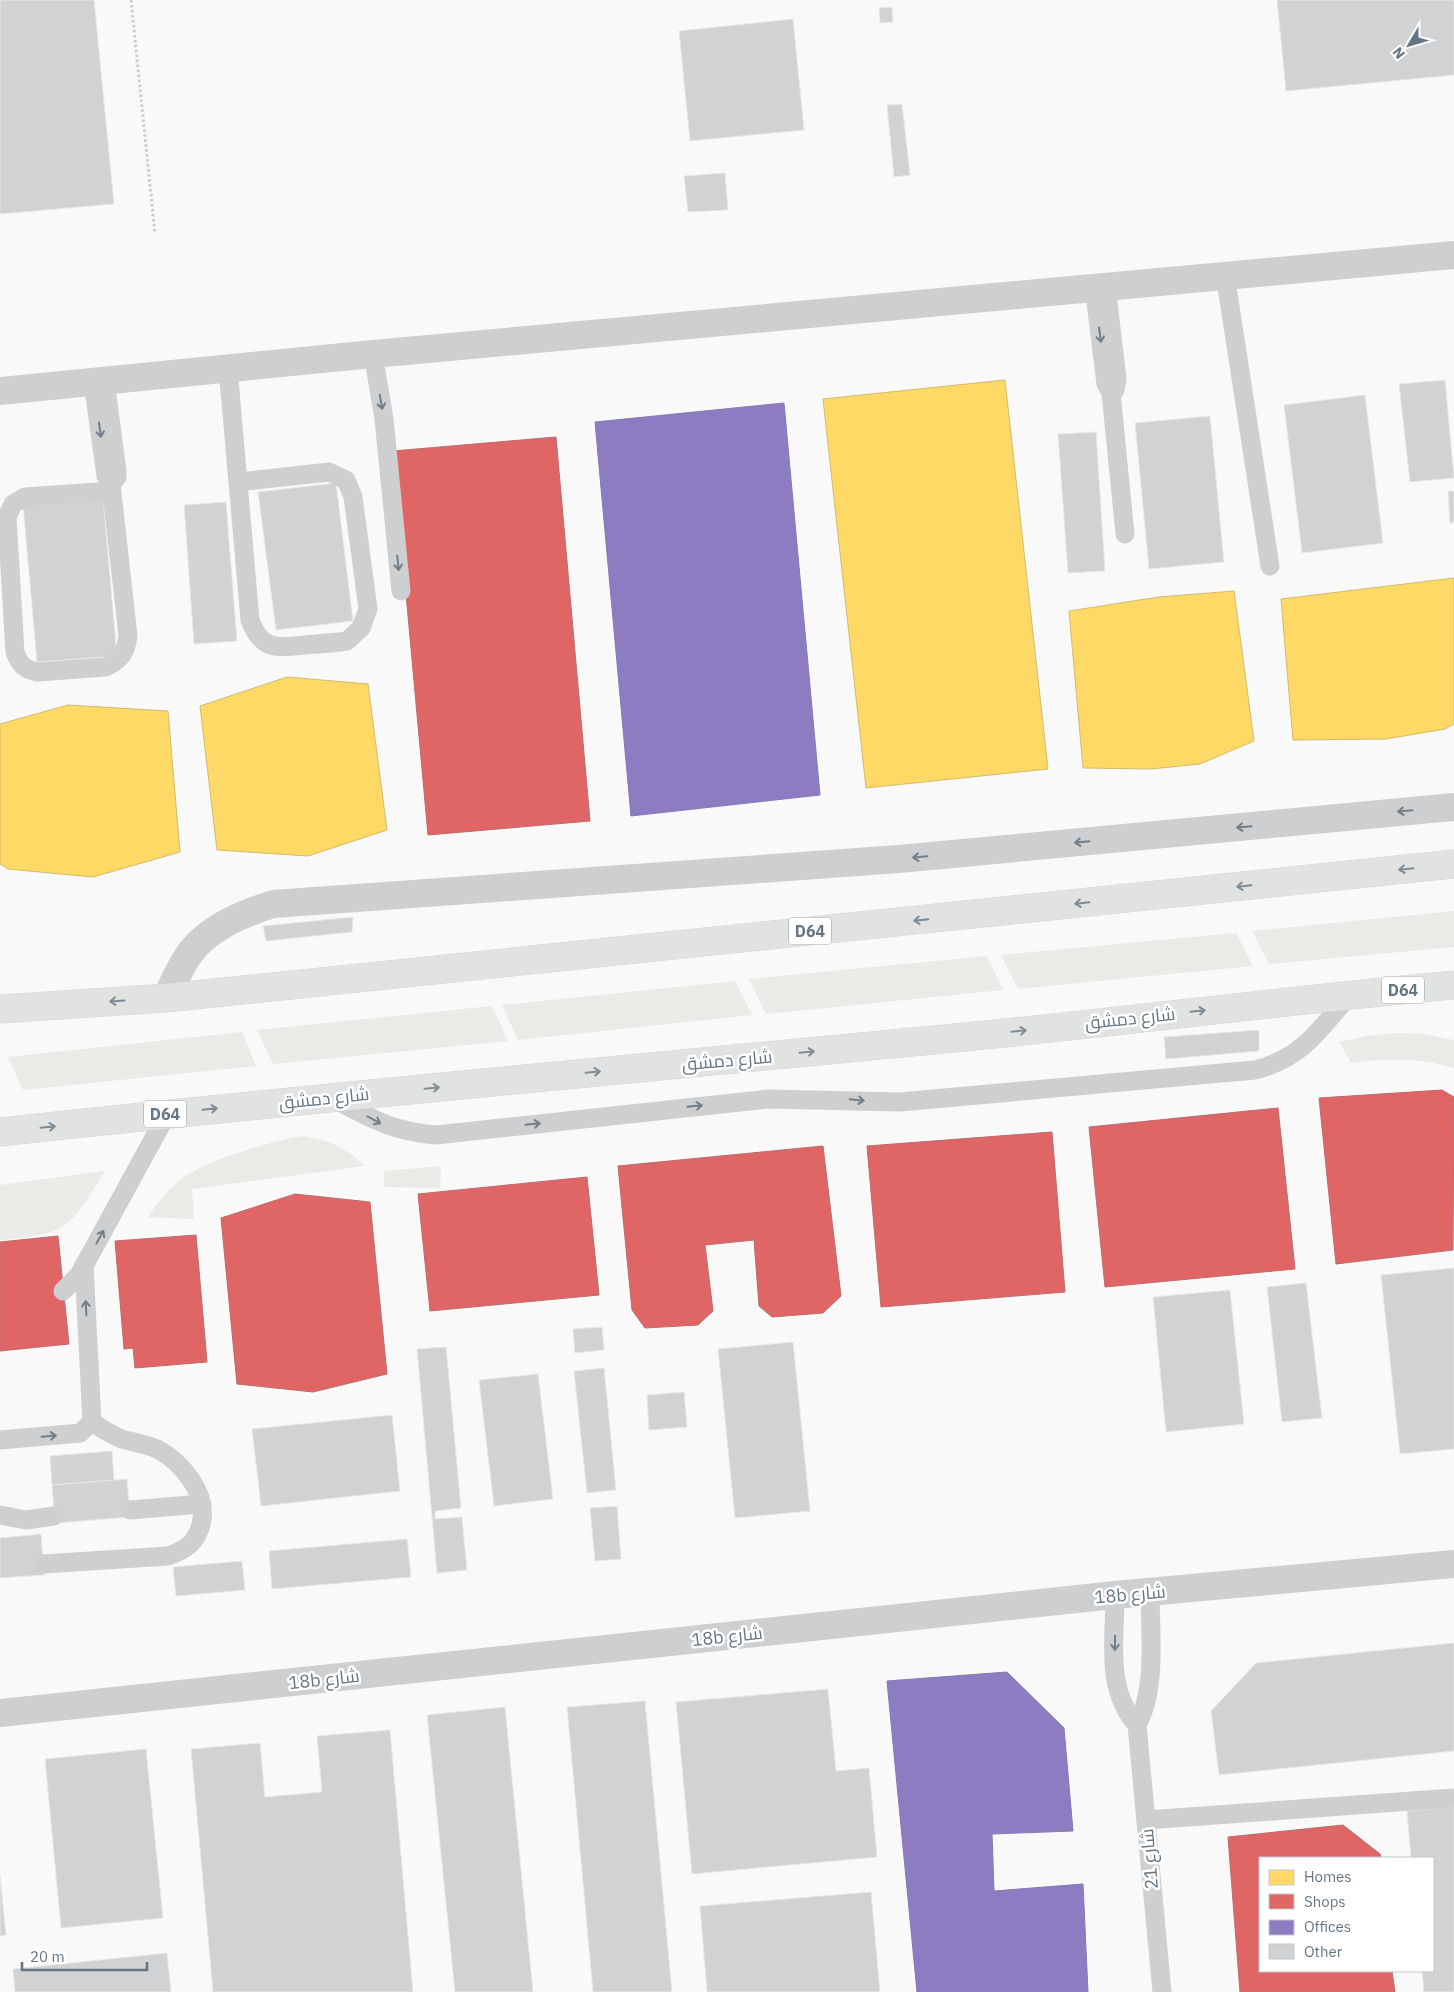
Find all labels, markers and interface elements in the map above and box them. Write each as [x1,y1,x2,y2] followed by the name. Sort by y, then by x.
[1384,20,1434,70] north arrow
[1389,43,1409,63] text: N
[1095,326,1105,342] one-way arrow
[377,393,387,409] one-way arrow
[95,422,105,438] one-way arrow
[393,555,403,571] one-way arrow
[1398,806,1414,816] one-way arrow
[1236,822,1252,831] one-way arrow
[1074,837,1090,847] one-way arrow
[912,852,928,862] one-way arrow
[1398,864,1414,874] one-way arrow
[1236,881,1252,891] one-way arrow
[1075,898,1091,908] one-way arrow
[913,915,929,924] one-way arrow
[789,918,831,944] road number: D64
[1382,976,1424,1004] road number: D64
[110,996,126,1006] one-way arrow
[1084,1002,1177,1035] street label: شارع دمشق
[1189,1006,1205,1016] one-way arrow
[1010,1026,1026,1036] one-way arrow
[681,1045,773,1076] street label: شارع دمشق
[799,1047,815,1057] one-way arrow
[585,1068,601,1077] one-way arrow
[278,1082,371,1115] street label: شارع دمشق
[423,1083,439,1093] one-way arrow
[849,1095,865,1105] one-way arrow
[144,1100,186,1128] road number: D64
[687,1101,703,1111] one-way arrow
[202,1105,218,1114] one-way arrow
[366,1116,381,1125] one-way arrow
[525,1119,541,1129] one-way arrow
[40,1122,56,1132] one-way arrow
[96,1230,105,1245] one-way arrow
[82,1300,91,1316] one-way arrow
[40,1431,56,1440] one-way arrow
[1094,1579,1167,1610] street label: 18b شارع
[690,1621,764,1652] street label: 18b شارع
[1110,1635,1120,1651] one-way arrow
[287,1664,361,1695] street label: 18b شارع
[1135,1828,1164,1890] street label: شارع 21
[1259,1857,1434,1972] legend
[1304,1867,1352,1886] text: Homes
[1304,1892,1346,1911] text: Shops
[1304,1917,1351,1936] text: Offices
[22,1940,148,1972] scale bar
[1304,1942,1343,1961] text: Other
[30,1947,65,1966] text: 20 m

